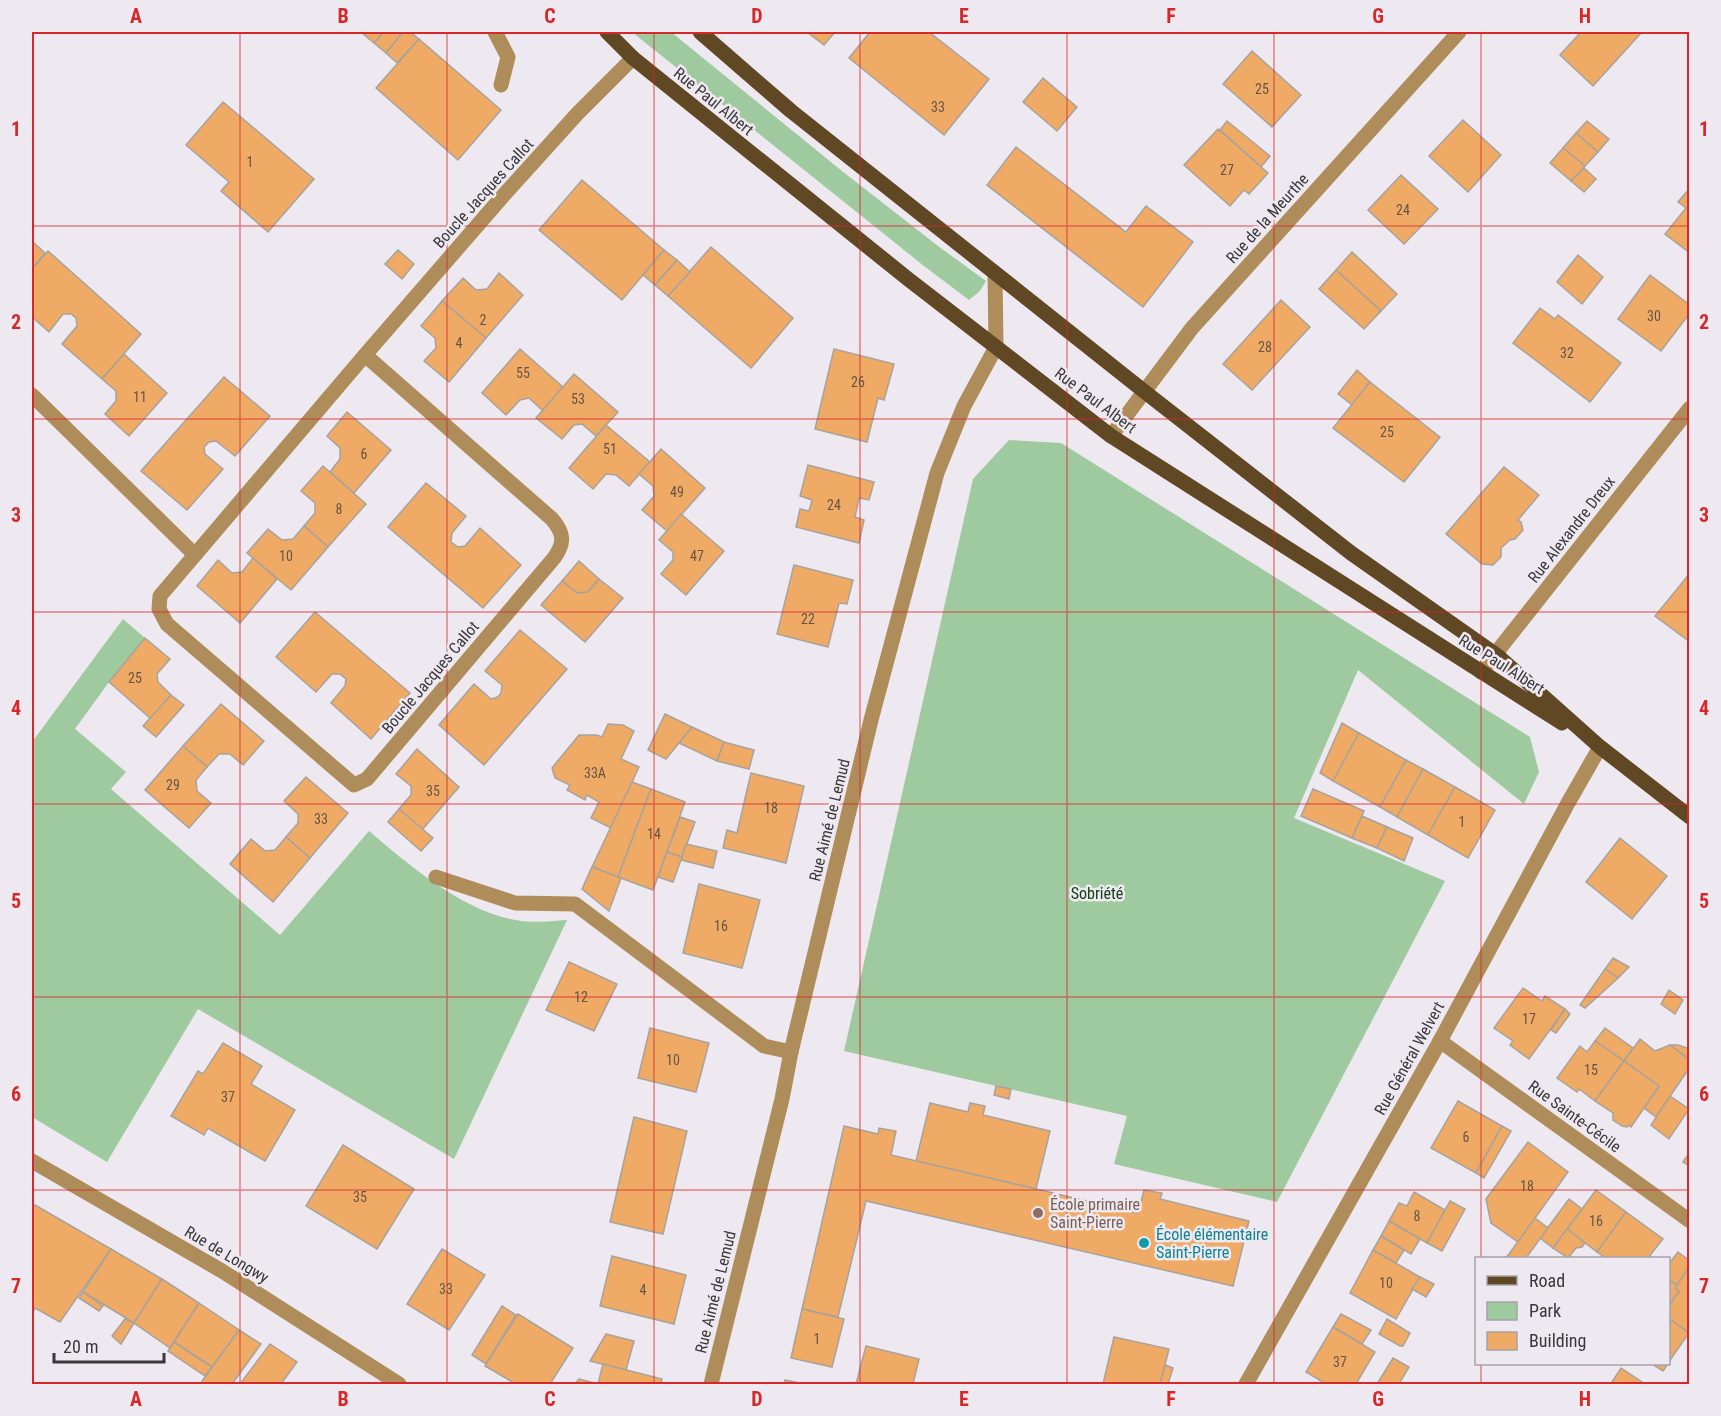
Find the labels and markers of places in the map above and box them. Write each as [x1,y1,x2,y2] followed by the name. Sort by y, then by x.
[1050,1195,1140,1232] place label: École primaire Saint-Pierre
[1031,1206,1045,1220] marker: École primaire Saint-Pierre
[1156,1225,1268,1262] place label: École élémentaire Saint-Pierre
[1137,1236,1151,1250] marker: École élémentaire Saint-Pierre

